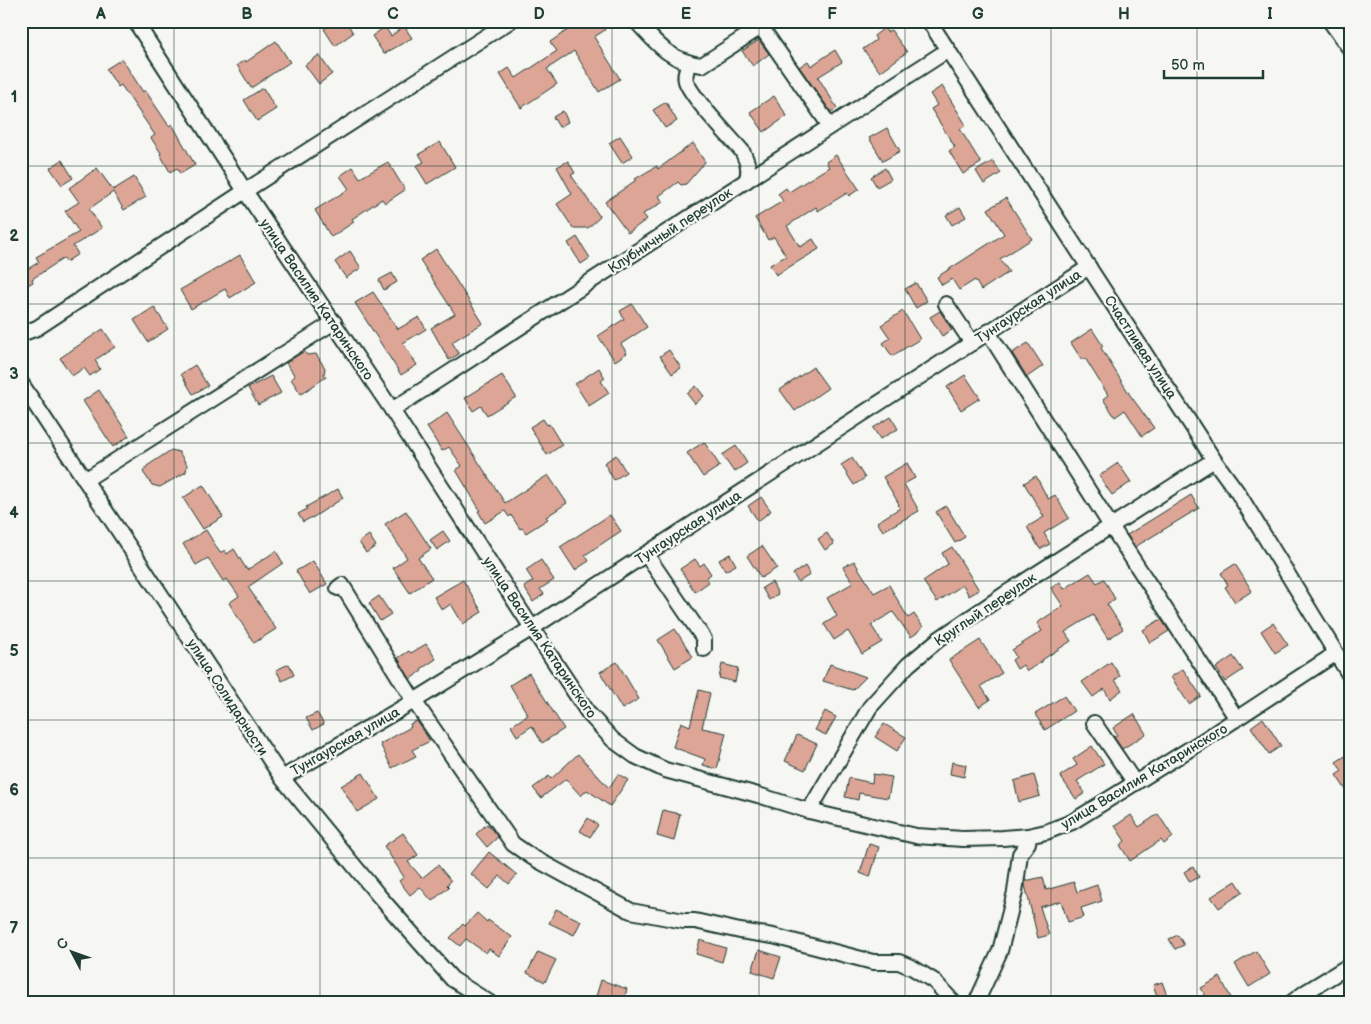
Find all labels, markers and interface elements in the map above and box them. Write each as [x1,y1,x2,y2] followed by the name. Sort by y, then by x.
[95,5,106,24] text: A
[241,5,253,24] text: B
[387,5,399,24] text: C
[533,5,545,24] text: D
[681,5,691,24] text: E
[827,5,837,24] text: F
[972,5,984,24] text: G
[1118,5,1130,24] text: H
[1267,5,1273,24] text: I
[1164,48,1262,80] scale bar
[1171,56,1205,75] text: 50 m
[11,88,17,107] text: 1
[605,184,736,277] street label: Клубничный переулок
[256,215,377,383] street label: улица Василия Катаринского
[9,227,19,246] text: 2
[972,265,1085,347] street label: Тунгаурская улица
[1101,292,1181,403] street label: Счастливая улица
[9,365,19,384] text: 3
[632,486,745,568] street label: Тунгаурская улица
[9,504,19,523] text: 4
[479,553,600,721] street label: улица Василия Катаринского
[931,569,1040,650] street label: Круглый переулок
[183,636,272,759] street label: улица Солидарности
[9,642,19,661] text: 5
[288,703,403,780] street label: Тунгаурская улица
[1058,720,1230,833] street label: улица Василия Катаринского
[9,781,19,800] text: 6
[10,919,19,938] text: 7
[48,926,98,976] north arrow
[53,934,72,953] text: С

